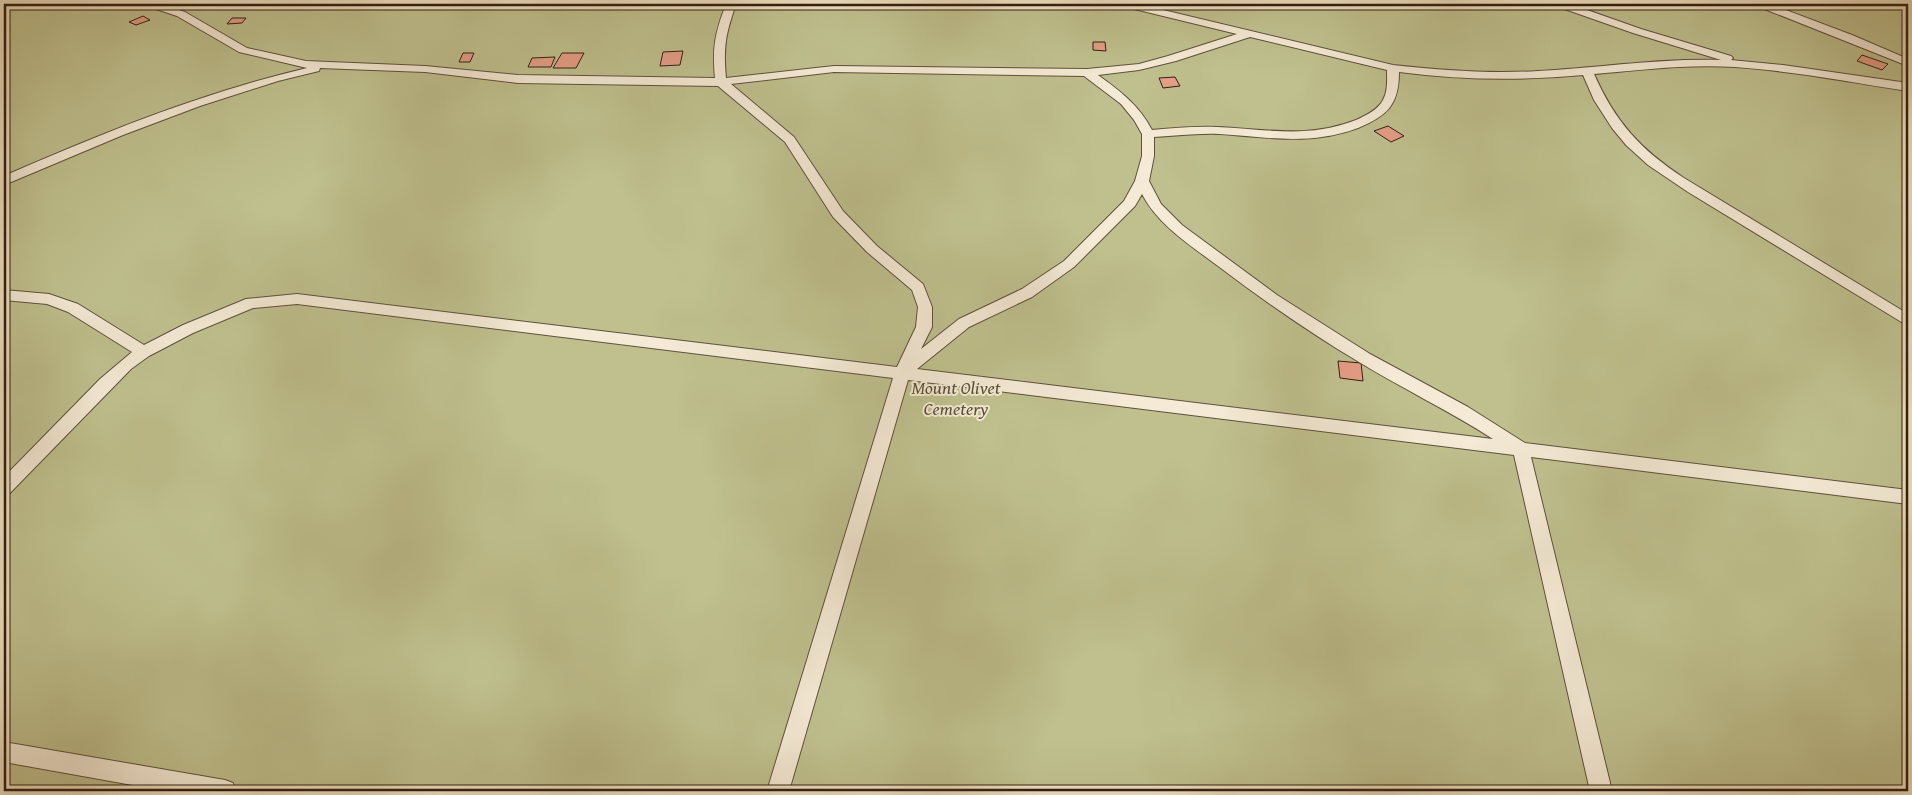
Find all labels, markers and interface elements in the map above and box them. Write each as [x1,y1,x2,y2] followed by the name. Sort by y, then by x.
[912,374,1001,422] park label: Mount Olivet Cemetery

